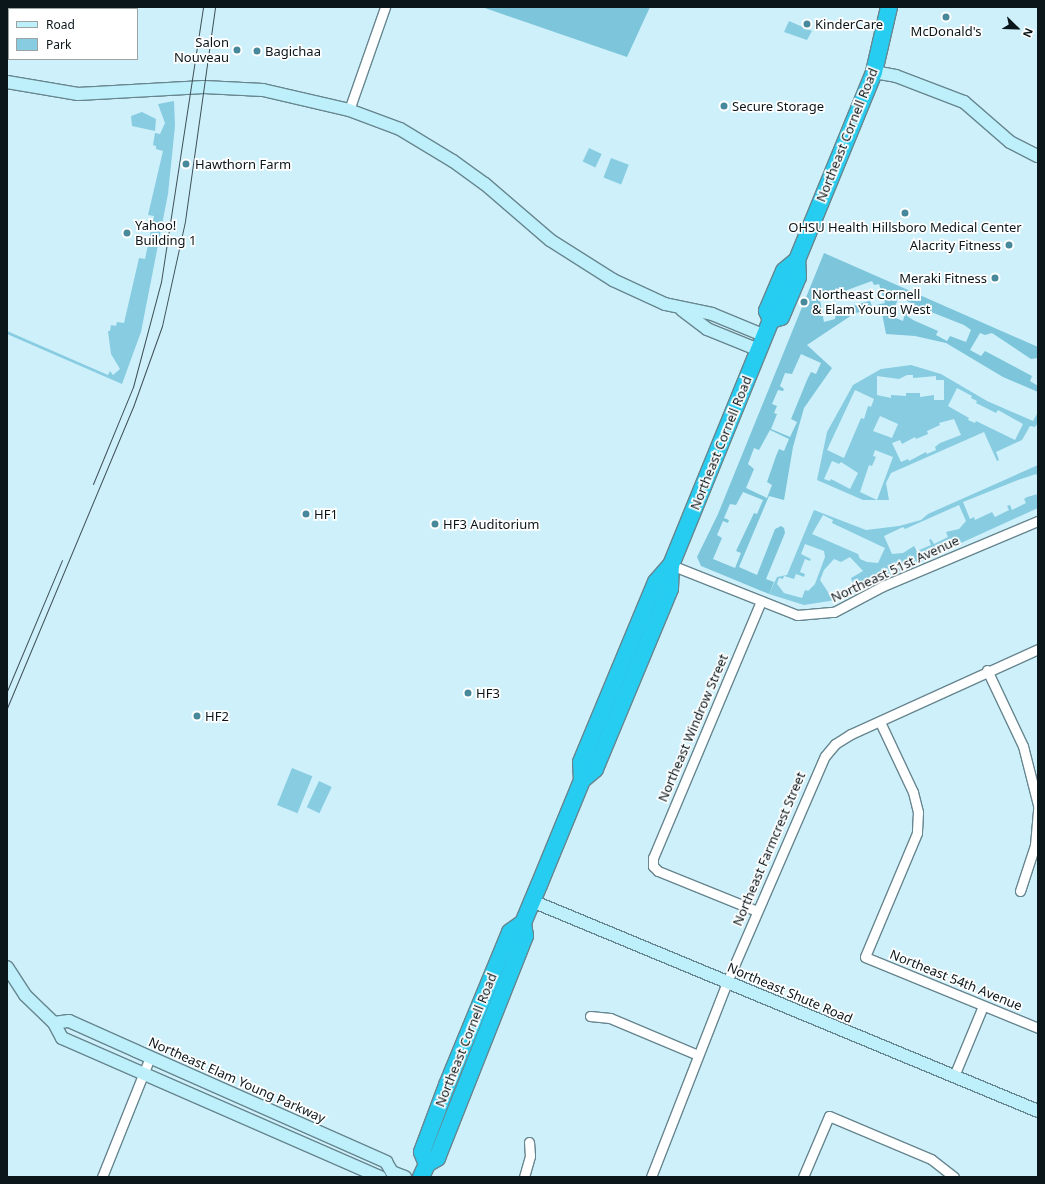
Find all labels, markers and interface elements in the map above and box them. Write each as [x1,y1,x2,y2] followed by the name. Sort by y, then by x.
[8,8,138,60] legend
[997,8,1037,48] north arrow
[941,12,951,22] marker: McDonald's
[46,16,75,33] text: Road
[815,16,883,32] place label: KinderCare
[802,19,812,29] marker: KinderCare
[911,23,981,39] place label: McDonald's
[1020,26,1037,40] text: N
[174,35,229,66] place label: Salon Nouveau
[46,36,71,53] text: Park
[265,43,321,59] place label: Bagichaa
[232,45,242,55] marker: Salon Nouveau
[252,46,262,56] marker: Bagichaa
[813,66,881,204] street label: Northeast Cornell Road
[732,98,824,114] place label: Secure Storage
[719,101,729,111] marker: Secure Storage
[195,156,291,172] place label: Hawthorn Farm
[180,158,192,170] marker: Hawthorn Farm
[900,208,910,218] marker: OHSU Health Hillsboro Medical Center
[135,218,196,249] place label: Yahoo! Building 1
[788,219,1022,235] place label: OHSU Health Hillsboro Medical Center
[122,228,132,238] marker: Yahoo! Building 1
[910,237,1001,253] place label: Alacrity Fitness
[1004,240,1014,250] marker: Alacrity Fitness
[899,270,987,286] place label: Meraki Fitness
[990,273,1000,283] marker: Meraki Fitness
[812,287,930,318] place label: Northeast Cornell & Elam Young West
[799,297,809,307] marker: Northeast Cornell & Elam Young West
[687,374,755,512] street label: Northeast Cornell Road
[314,506,338,522] place label: HF1
[301,509,311,519] marker: HF1
[443,516,539,532] place label: HF3 Auditorium
[430,519,440,529] marker: HF3 Auditorium
[828,532,962,606] street label: Northeast 51st Avenue
[655,652,731,804] street label: Northeast Windrow Street
[476,685,500,701] place label: HF3
[463,688,473,698] marker: HF3
[205,708,229,724] place label: HF2
[192,711,202,721] marker: HF2
[729,770,809,928] street label: Northeast Farmcrest Street
[888,946,1024,1014] street label: Northeast 54th Avenue
[725,960,855,1026] street label: Northeast Shute Road
[432,971,500,1109] street label: Northeast Cornell Road
[146,1034,328,1126] street label: Northeast Elam Young Parkway

